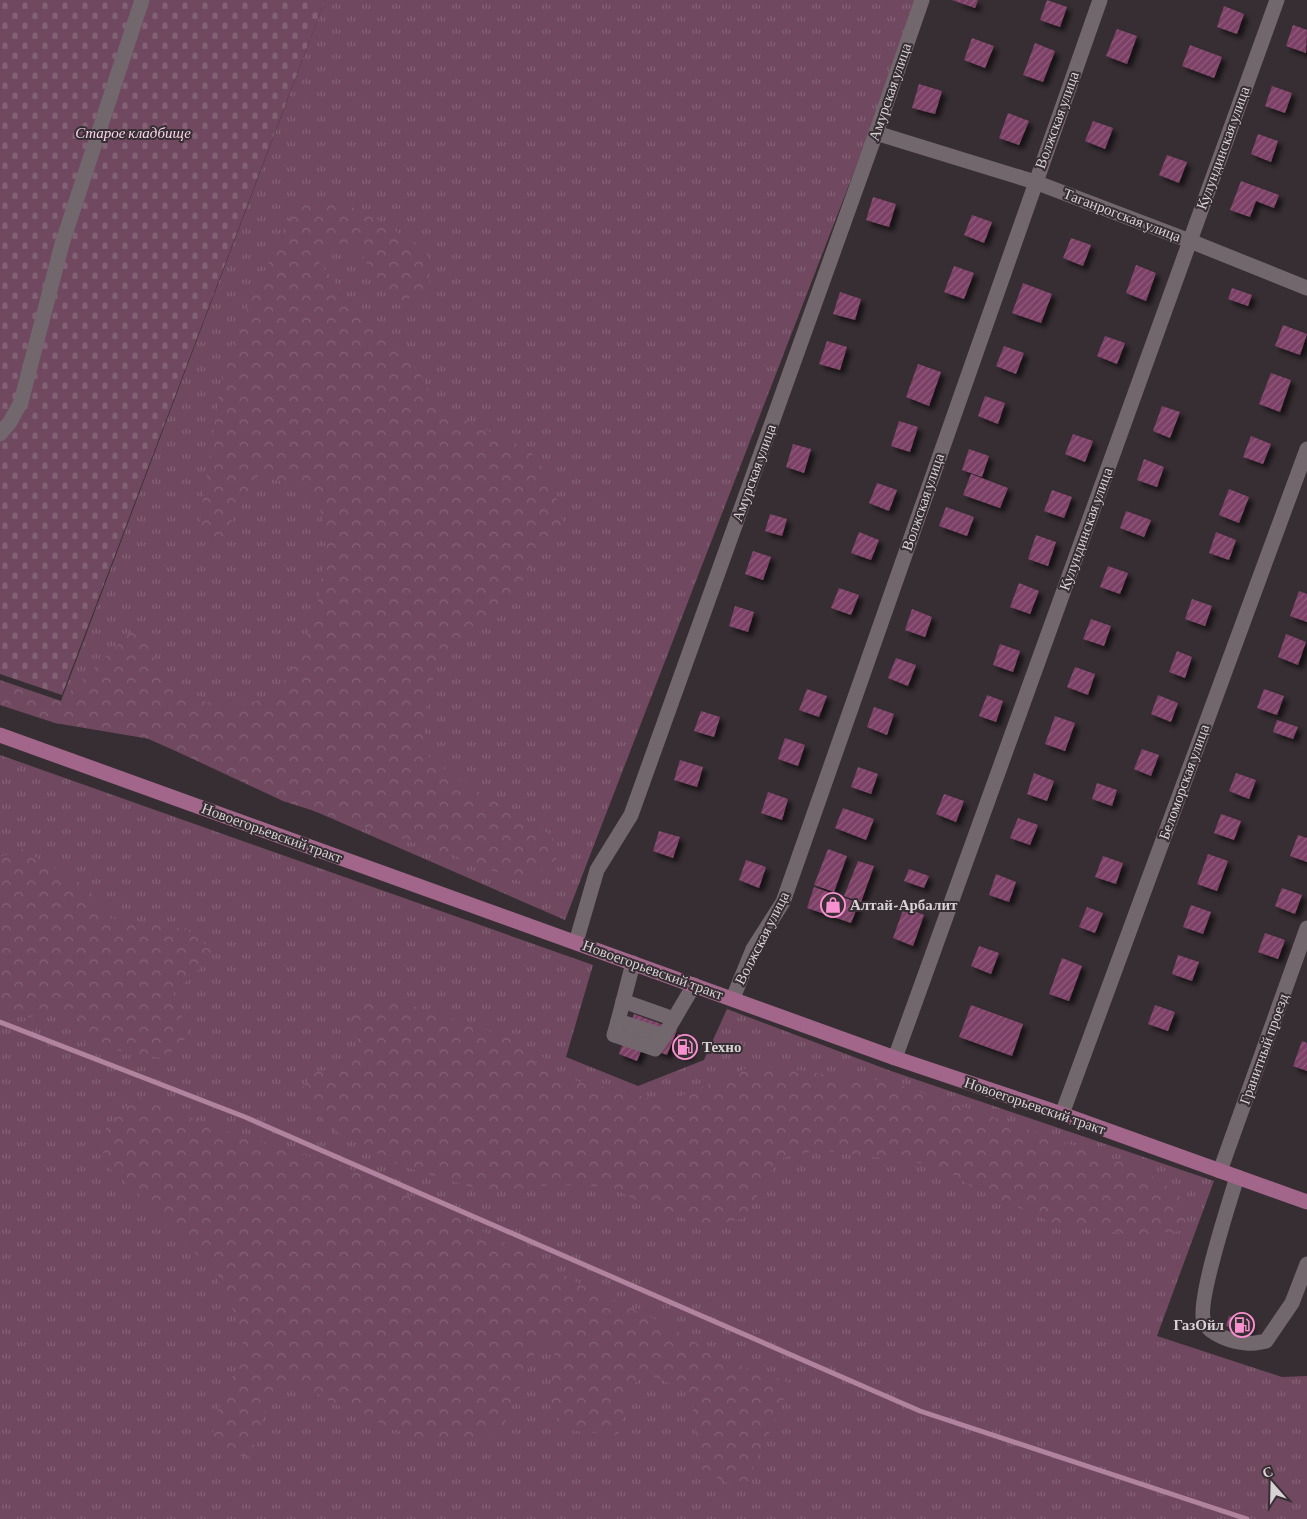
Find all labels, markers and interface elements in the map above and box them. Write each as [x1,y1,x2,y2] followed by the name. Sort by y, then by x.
[866,41,914,143] street label: Амурская улица
[1032,69,1082,171] street label: Волжская улица
[1193,84,1253,212] street label: Кулундинская улица
[75,125,191,141] park label: Старое кладбище
[1061,185,1183,245] street label: Таганрогская улица
[729,422,779,524] street label: Амурская улица
[899,451,947,553] street label: Волжская улица
[1056,465,1116,593] street label: Кулундинская улица
[1156,722,1212,842] street label: Беломорская улица
[200,800,345,866] street label: Новоегорьевский тракт
[732,889,792,987] street label: Волжская улица
[820,892,846,918] shop icon: Алтай-Арбалит
[850,897,958,913] place label: Алтай-Арбалит
[581,937,726,1003] street label: Новоегорьевский тракт
[1237,991,1292,1107] street label: Гранитный проезд
[672,1034,698,1060] fuel station icon: Техно
[702,1039,741,1055] place label: Техно
[962,1074,1108,1138] street label: Новоегорьевский тракт
[1229,1312,1255,1338] fuel station icon: ГазОйл
[1174,1317,1225,1333] place label: ГазОйл
[1247,1459,1297,1509] north arrow
[1260,1463,1275,1481] text: С

